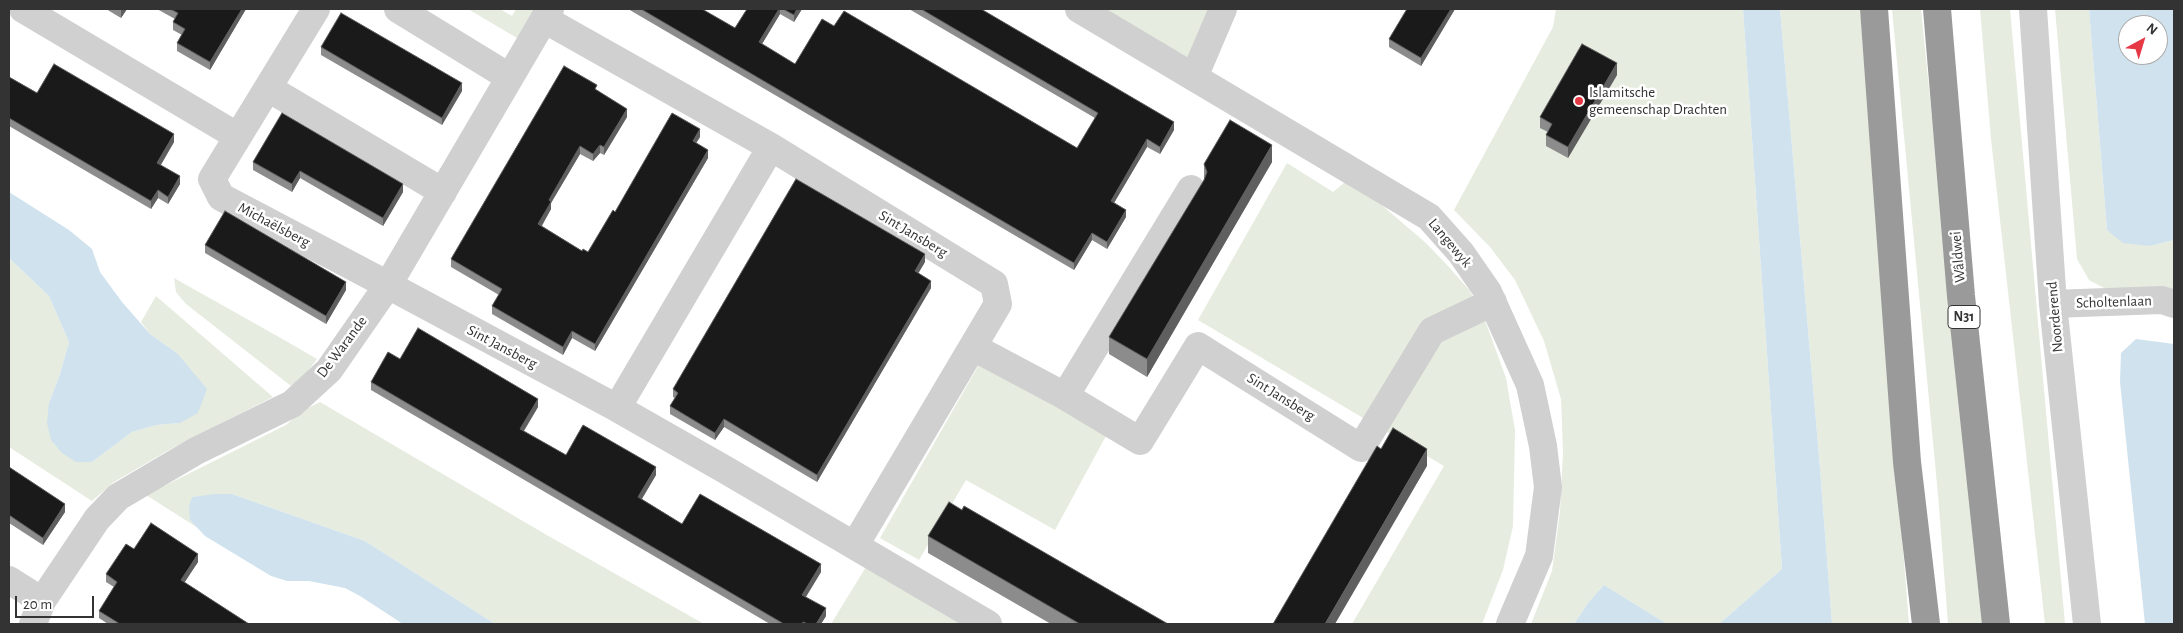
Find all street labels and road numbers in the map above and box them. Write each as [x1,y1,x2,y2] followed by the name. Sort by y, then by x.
[235,199,313,251] street label: Michaëlsberg
[875,206,951,262] street label: Sint Jansberg
[1424,215,1476,271] street label: Langewyk
[1947,231,1969,283] street label: Wâldwei
[2043,281,2067,353] street label: Noorderend
[2076,292,2152,312] street label: Scholtenlaan
[1948,306,1980,328] road number: N31
[313,313,371,381] street label: De Warande
[464,321,540,373] street label: Sint Jansberg
[1244,369,1318,425] street label: Sint Jansberg

